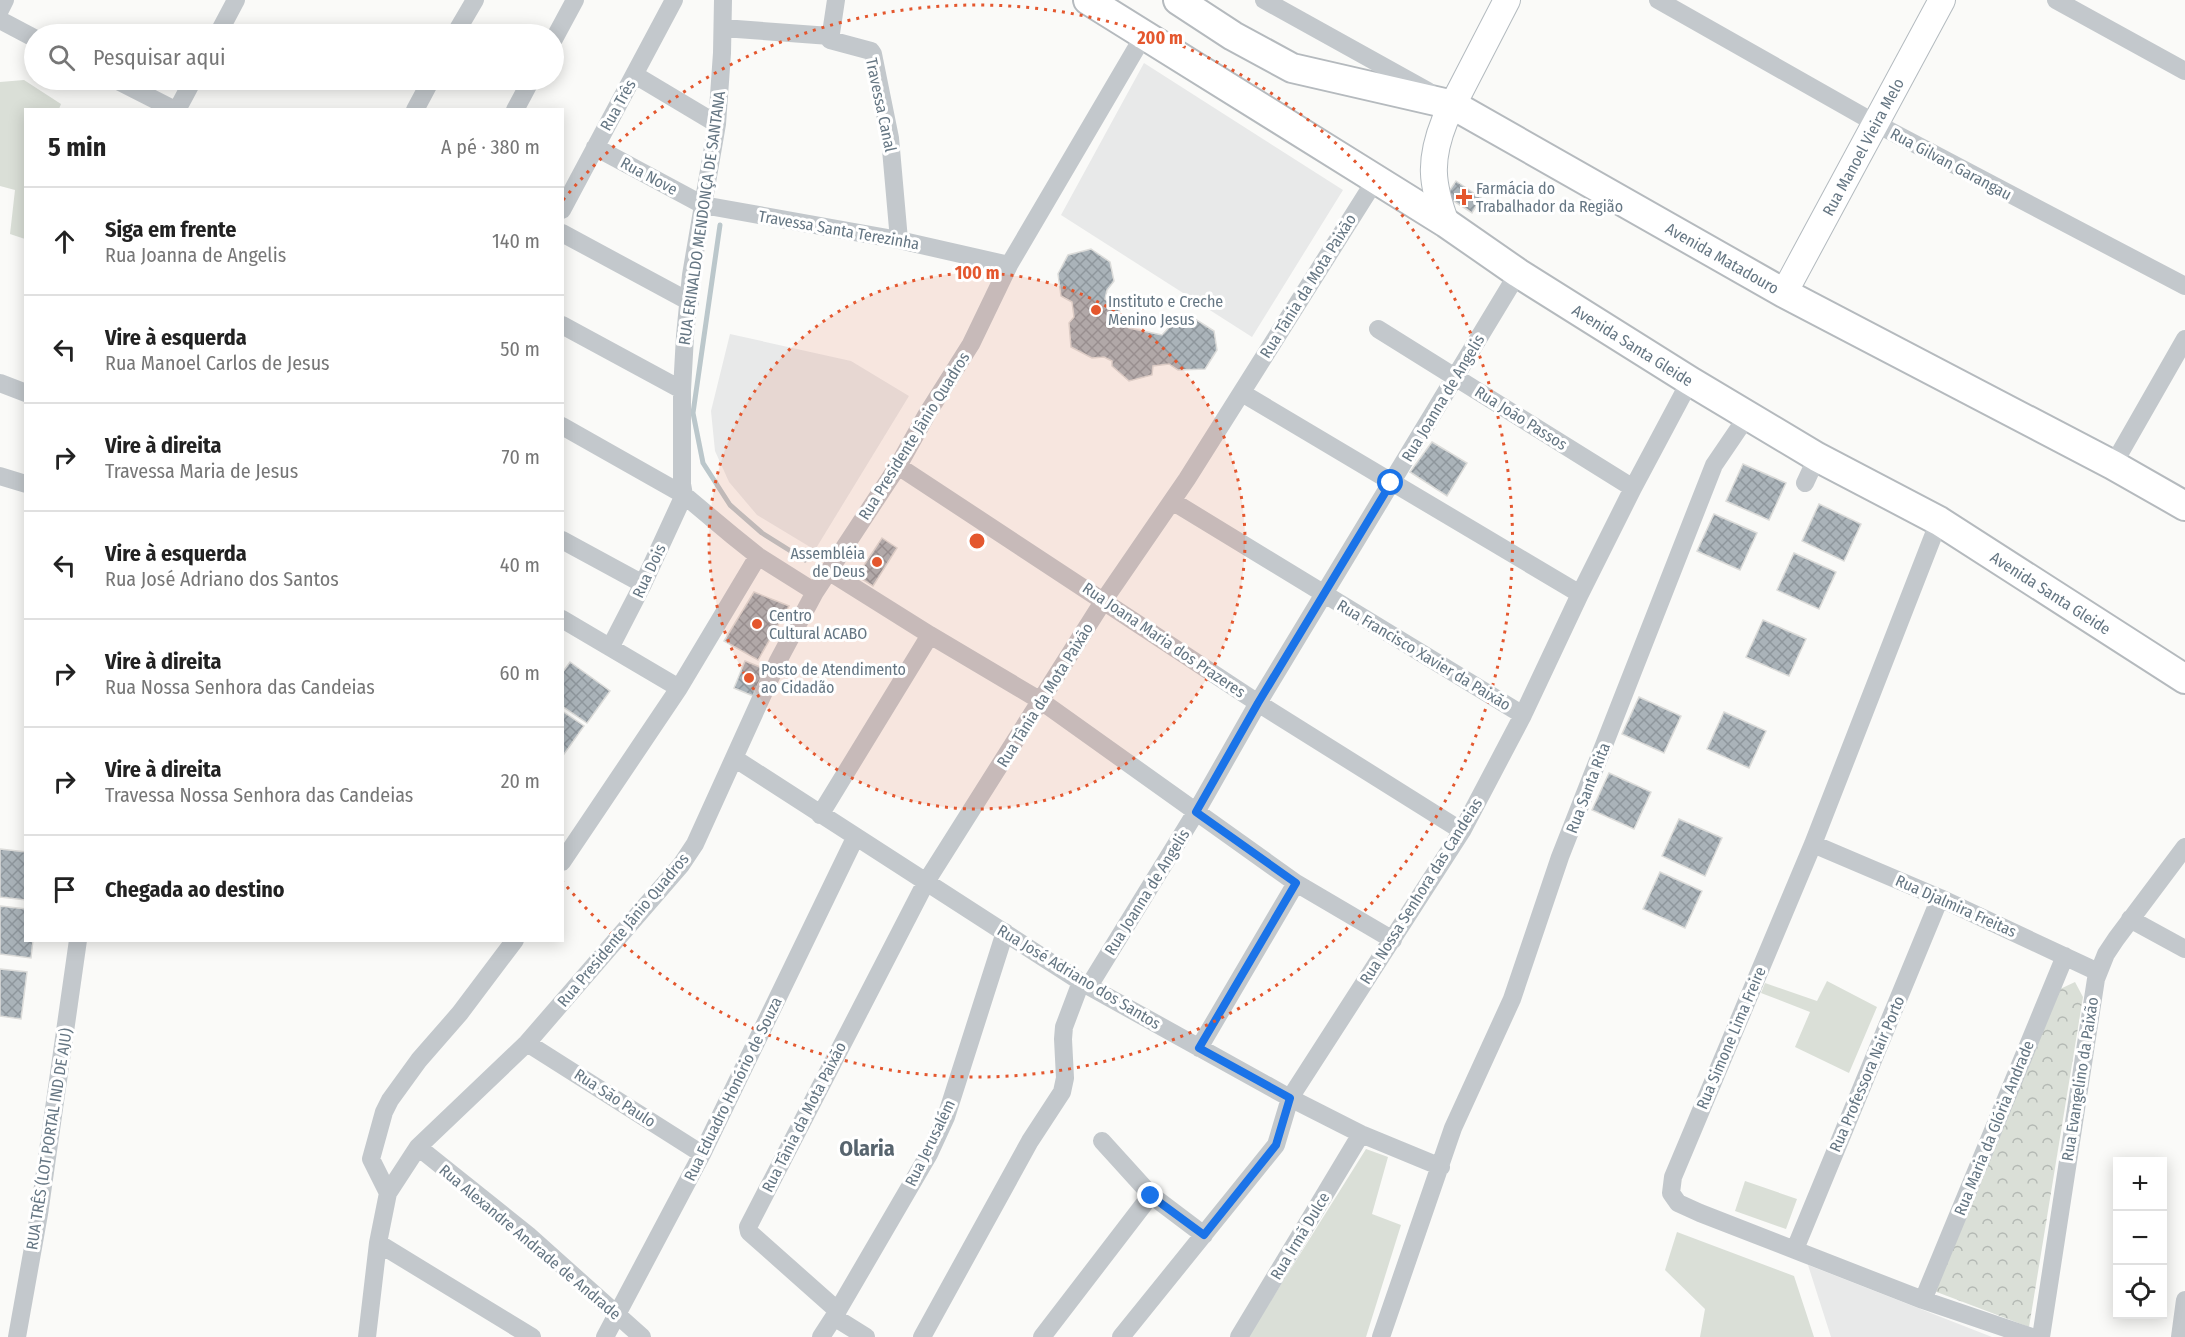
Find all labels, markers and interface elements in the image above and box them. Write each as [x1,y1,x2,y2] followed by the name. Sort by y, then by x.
[24,24,564,90] search box
[1136,27,1183,49] text: 200 m
[45,41,78,74] icon: search
[93,44,225,71] text: Pesquisar aqui
[862,56,900,154] street label: Travessa Canal
[1818,75,1908,219] street label: Rua Manoel Vieira Melo
[596,76,640,134] street label: Rua Três
[675,89,730,346] street label: RUA ERINALDO MENDONÇA DE SANTANA
[1887,124,2015,204] street label: Rua Gilvan Garangau
[48,132,106,163] text: 5 min
[441,135,540,159] text: A pé · 380 m
[617,153,681,199] street label: Rua Nove
[1476,179,1623,216] place label: Farmácia do Trabalhador da Região
[1457,190,1471,204] marker: Farmácia do Trabalhador da Região
[757,206,921,254] street label: Travessa Santa Terezinha
[1256,210,1360,362] street label: Rua Tânia da Mota Paixão
[105,216,236,243] text: Siga em frente
[1663,218,1783,298] street label: Avenida Matadouro
[48,225,81,258] icon: ahead
[492,229,540,253] text: 140 m
[105,243,286,267] text: Rua Joanna de Angelis
[955,262,999,284] text: 100 m
[1108,292,1223,329] place label: Instituto e Creche Menino Jesus
[1569,300,1697,390] street label: Avenida Santa Gleide
[1089,303,1103,317] marker: Instituto e Creche Menino Jesus
[105,324,247,351] text: Vire à esquerda
[1398,331,1489,465] street label: Rua Joanna de Angelis
[48,333,81,366] icon: left
[500,337,540,361] text: 50 m
[854,348,974,523] street label: Rua Presidente Jânio Quadros
[105,351,330,375] text: Rua Manoel Carlos de Jesus
[1471,382,1571,454] street label: Rua João Passos
[105,432,221,459] text: Vire à direita
[48,441,81,474] icon: right
[502,445,540,469] text: 70 m
[105,459,298,483] text: Travessa Maria de Jesus
[1377,469,1403,495] route start
[967,531,987,551] centre of rings
[105,540,247,567] text: Vire à esquerda
[628,541,670,601] street label: Rua Dois
[790,544,865,581] place label: Assembléia de Deus
[1987,547,2114,638] street label: Avenida Santa Gleide
[48,549,81,582] icon: left
[500,553,540,577] text: 40 m
[870,555,884,569] marker: Assembléia de Deus
[105,567,339,591] text: Rua José Adriano dos Santos
[1079,578,1249,702] street label: Rua Joana Maria dos Prazeres
[1334,596,1514,714] street label: Rua Francisco Xavier da Paixão
[769,606,867,643] place label: Centro Cultural ACABO
[750,617,764,631] marker: Centro Cultural ACABO
[993,619,1097,771] street label: Rua Tânia da Mota Paixão
[105,648,221,675] text: Vire à direita
[48,657,81,690] icon: right
[761,660,906,697] place label: Posto de Atendimento ao Cidadão
[500,661,540,685] text: 60 m
[742,671,756,685] marker: Posto de Atendimento ao Cidadão
[105,675,375,699] text: Rua Nossa Senhora das Candeias
[1562,740,1614,836] street label: Rua Santa Rita
[105,756,221,783] text: Vire à direita
[48,765,81,798] icon: right
[501,769,540,793] text: 20 m
[105,783,413,807] text: Travessa Nossa Senhora das Candeias
[1356,794,1486,988] street label: Rua Nossa Senhora das Candeias
[1101,825,1194,959] street label: Rua Joanna de Angelis
[553,849,693,1011] street label: Rua Presidente Jânio Quadros
[1893,871,2019,941] street label: Rua Djalmira Freitas
[48,873,81,906] icon: arrive
[105,876,285,903] text: Chegada ao destino
[994,921,1164,1033] street label: Rua José Adriano dos Santos
[1692,964,1770,1112] street label: Rua Simone Lima Freire
[1825,993,1909,1155] street label: Rua Professora Nair Porto
[680,994,786,1184] street label: Rua Eduadro Honório de Souza
[2058,996,2102,1162] street label: Rua Evangelino da Paixão
[22,1027,76,1251] street label: RUA TRÊS (LOT PORTAL IND DE AJU)
[1950,1038,2038,1218] street label: Rua Maria da Glória Andrade
[758,1039,850,1195] street label: Rua Tânia da Mota Paixão
[571,1065,659,1131] street label: Rua São Paulo
[901,1097,959,1189] street label: Rua Jerusalém
[839,1135,895,1162] district label: Olaria
[2113,1157,2167,1319] map controls
[2113,1157,2167,1211] button: +
[435,1160,625,1324] street label: Rua Alexandre Andrade de Andrade
[1137,1182,1163,1208] route end
[1266,1189,1334,1283] street label: Rua Irmã Dulce
[2113,1211,2167,1265] button: −
[2113,1265,2167,1319] button: locate

